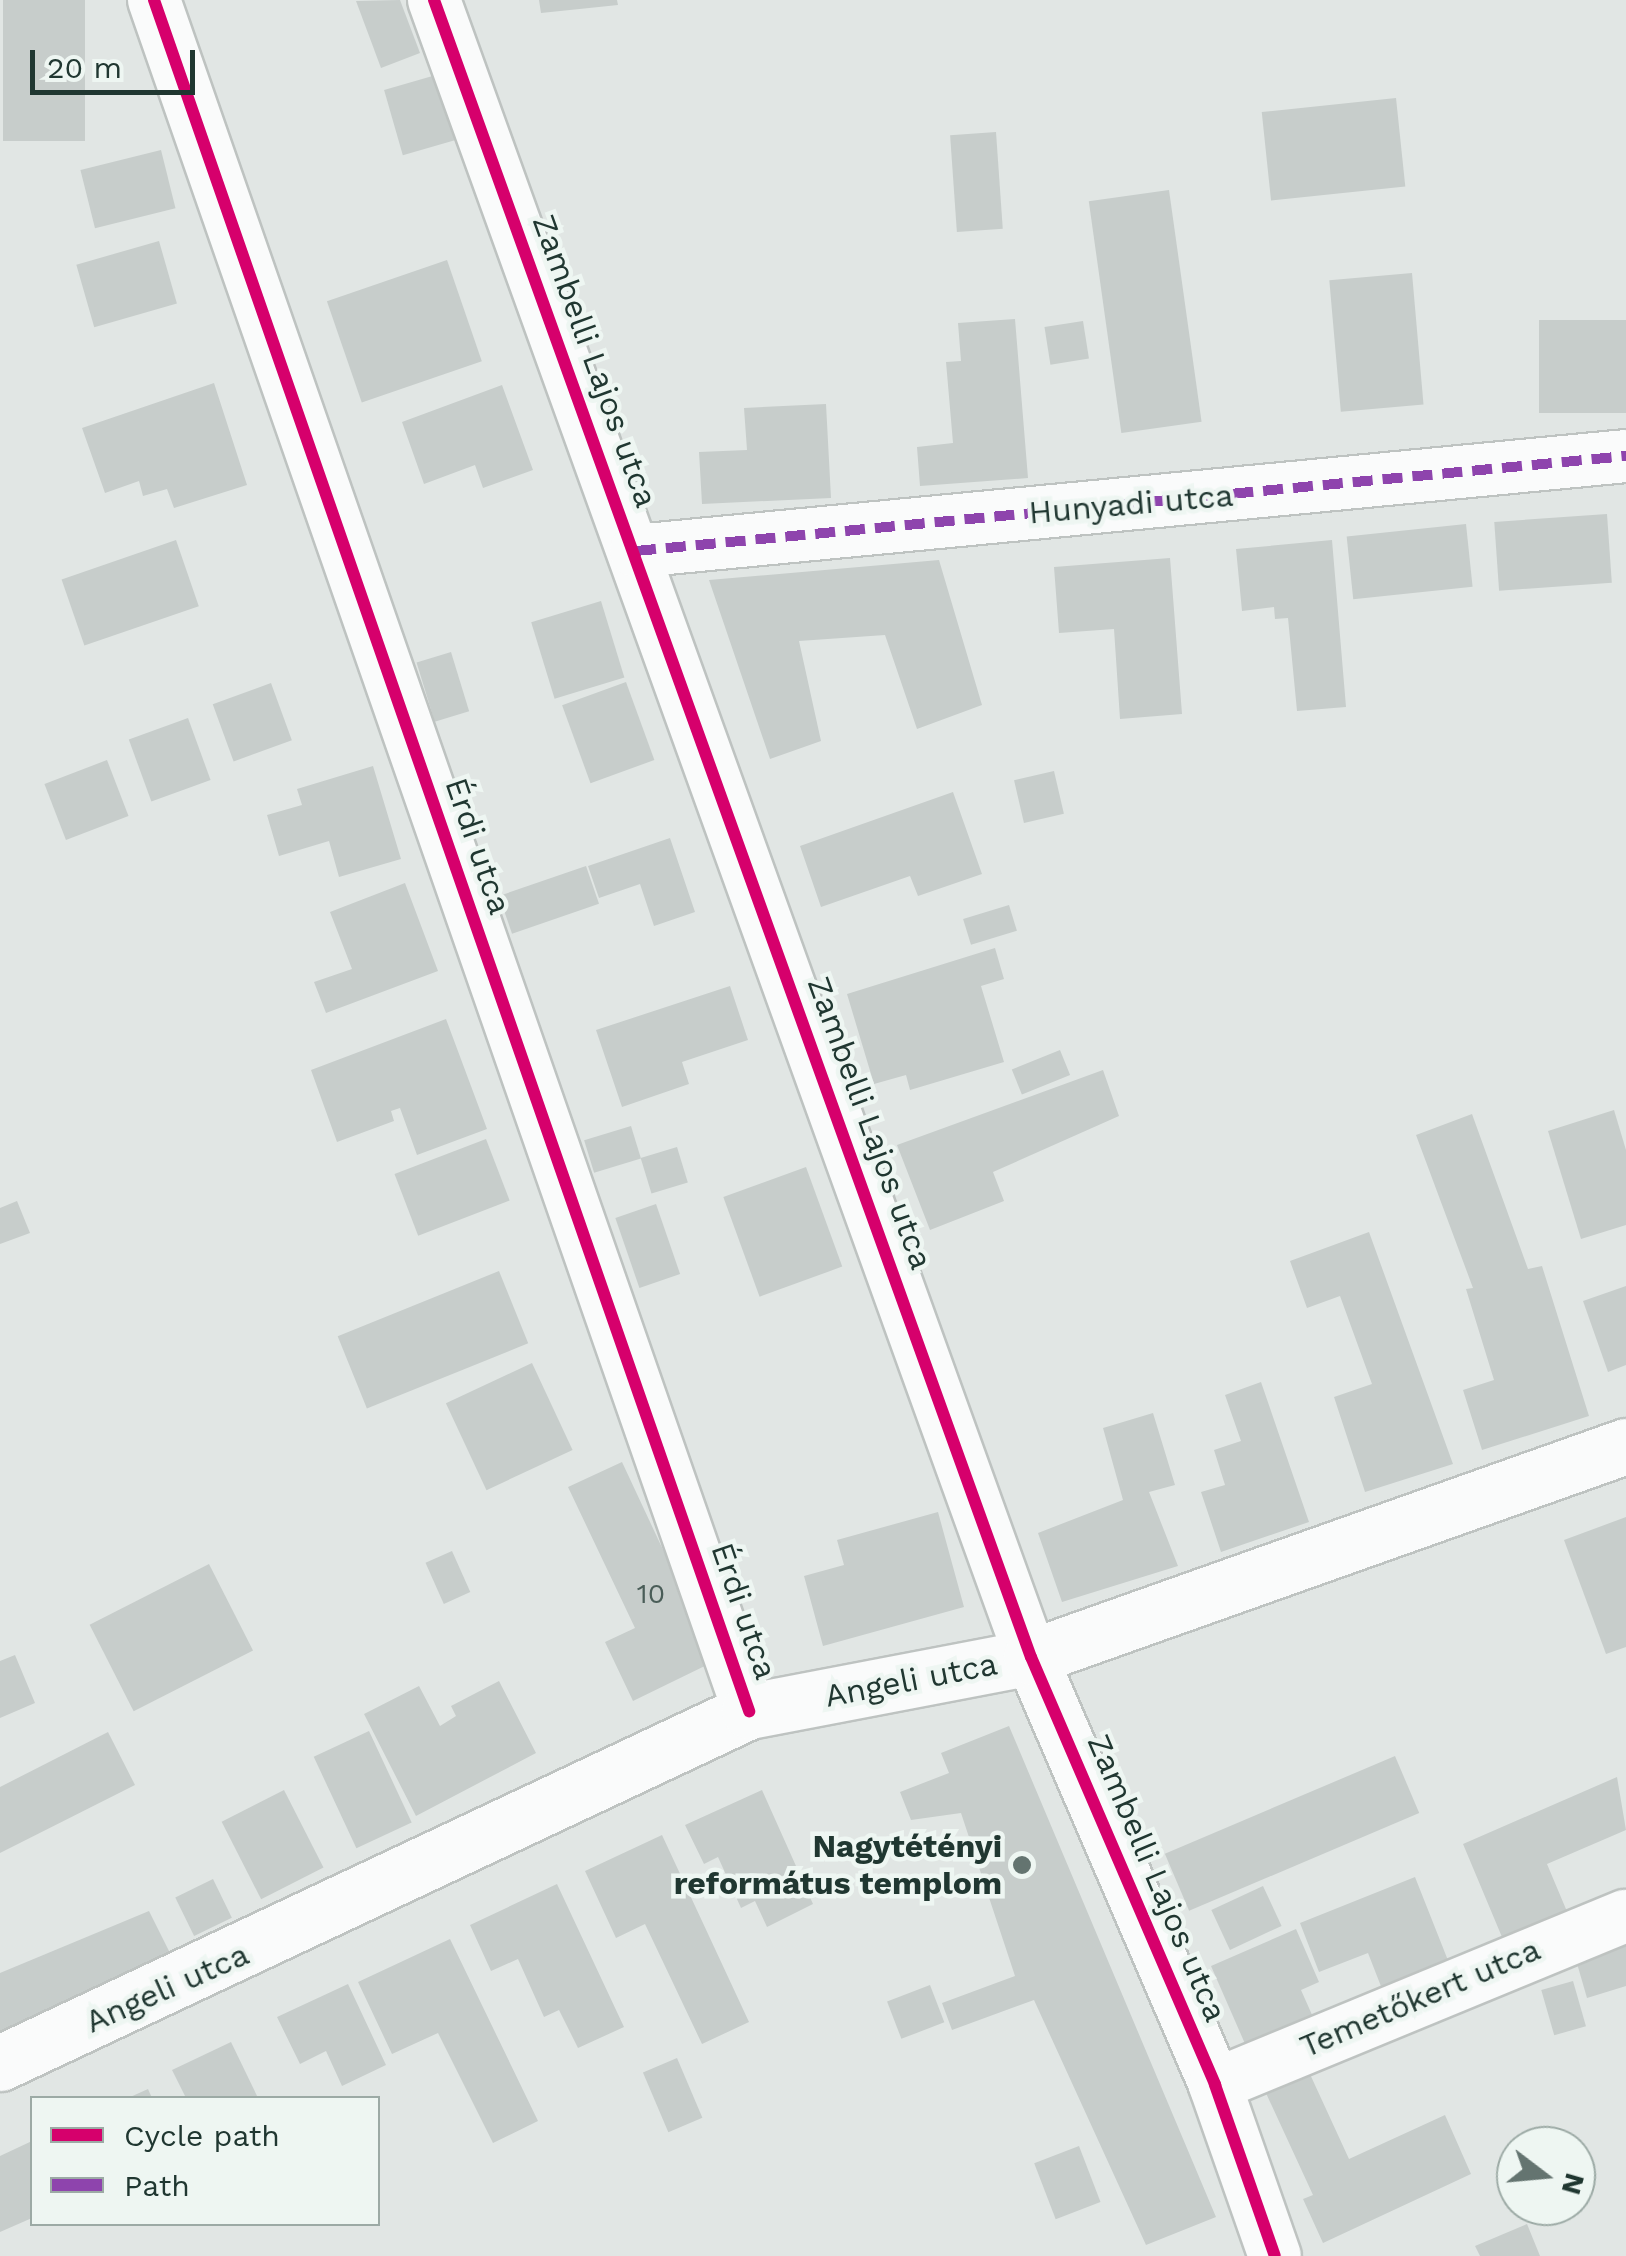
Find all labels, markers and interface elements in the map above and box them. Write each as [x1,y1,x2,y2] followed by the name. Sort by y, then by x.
[35,30,200,92] scale bar
[47,50,122,85] text: 20 m
[524,210,666,512] street label: Zambelli Lajos utca
[1027,476,1235,532] street label: Hunyadi utca
[437,773,519,919] street label: Érdi utca
[799,972,941,1274] street label: Zambelli Lajos utca
[703,1538,785,1684] street label: Érdi utca
[637,1577,665,1611] house number: 10
[822,1644,1000,1716] street label: Angeli utca
[1079,1729,1235,2027] street label: Zambelli Lajos utca
[674,1828,1002,1903] place label: Nagytétényi református templom
[1011,1854,1033,1876] marker: Nagytétényi református templom
[1294,1930,1546,2066] street label: Temetőkert utca
[79,1935,255,2041] street label: Angeli utca
[30,2096,380,2226] legend
[124,2118,280,2153] text: Cycle path
[1496,2126,1596,2226] north arrow
[124,2168,190,2203] text: Path
[1555,2169,1592,2198] text: N

